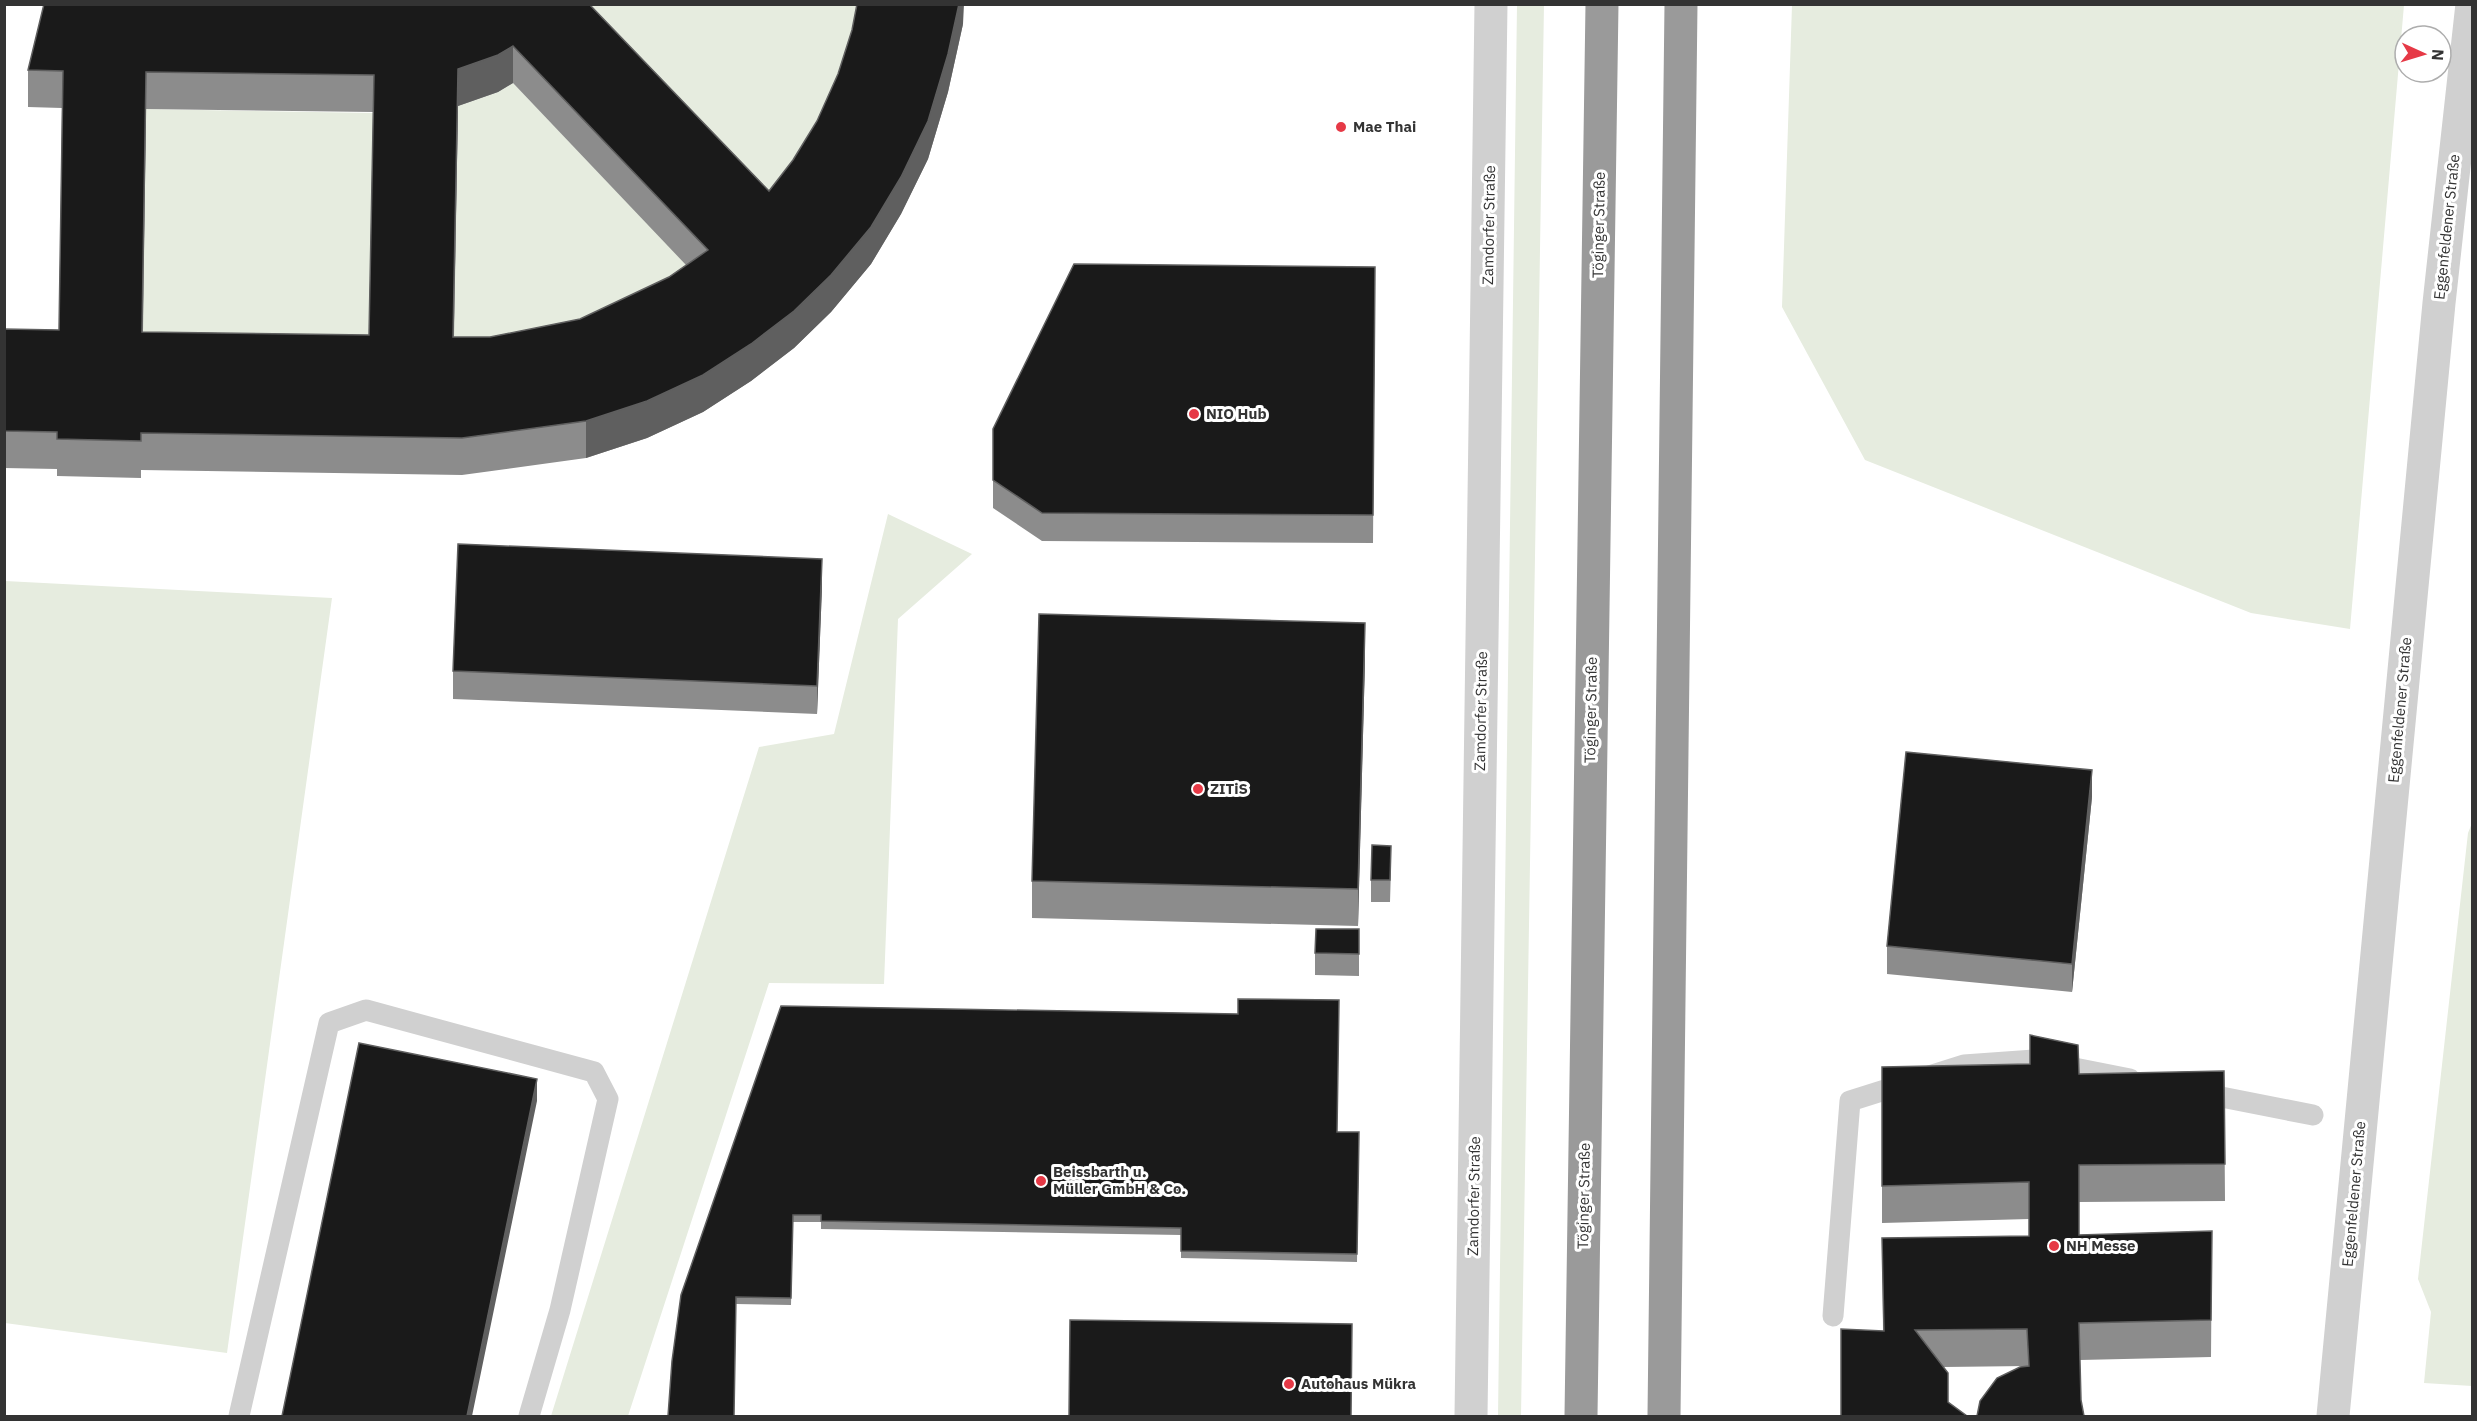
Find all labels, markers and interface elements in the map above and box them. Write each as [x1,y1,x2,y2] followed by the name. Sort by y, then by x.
[2393,24,2453,84] north arrow
[2428,49,2448,62] text: N
[1353,117,1416,136] place label: Mae Thai
[1334,120,1348,134] marker: Mae Thai
[2429,153,2464,301] street label: Eggenfeldener Straße
[1478,165,1499,285] street label: Zamdorfer Straße
[1588,172,1609,278] street label: Töginger Straße
[1206,404,1267,423] place label: NIO Hub
[1187,407,1201,421] marker: NIO Hub
[2384,636,2415,784] street label: Eggenfeldener Straße
[1470,651,1491,771] street label: Zamdorfer Straße
[1580,657,1601,763] street label: Töginger Straße
[1210,779,1248,798] place label: ZITiS
[1191,782,1205,796] marker: ZITiS
[2338,1120,2369,1268] street label: Eggenfeldener Straße
[1463,1136,1484,1256] street label: Zamdorfer Straße
[1573,1143,1594,1249] street label: Töginger Straße
[1053,1162,1186,1198] place label: Beissbarth u. Müller GmbH & Co.
[1034,1174,1048,1188] marker: Beissbarth u. Müller GmbH & Co.
[2066,1236,2135,1255] place label: NH Messe
[2047,1239,2061,1253] marker: NH Messe
[1301,1374,1417,1393] place label: Autohaus Mükra
[1282,1377,1296,1391] marker: Autohaus Mükra

